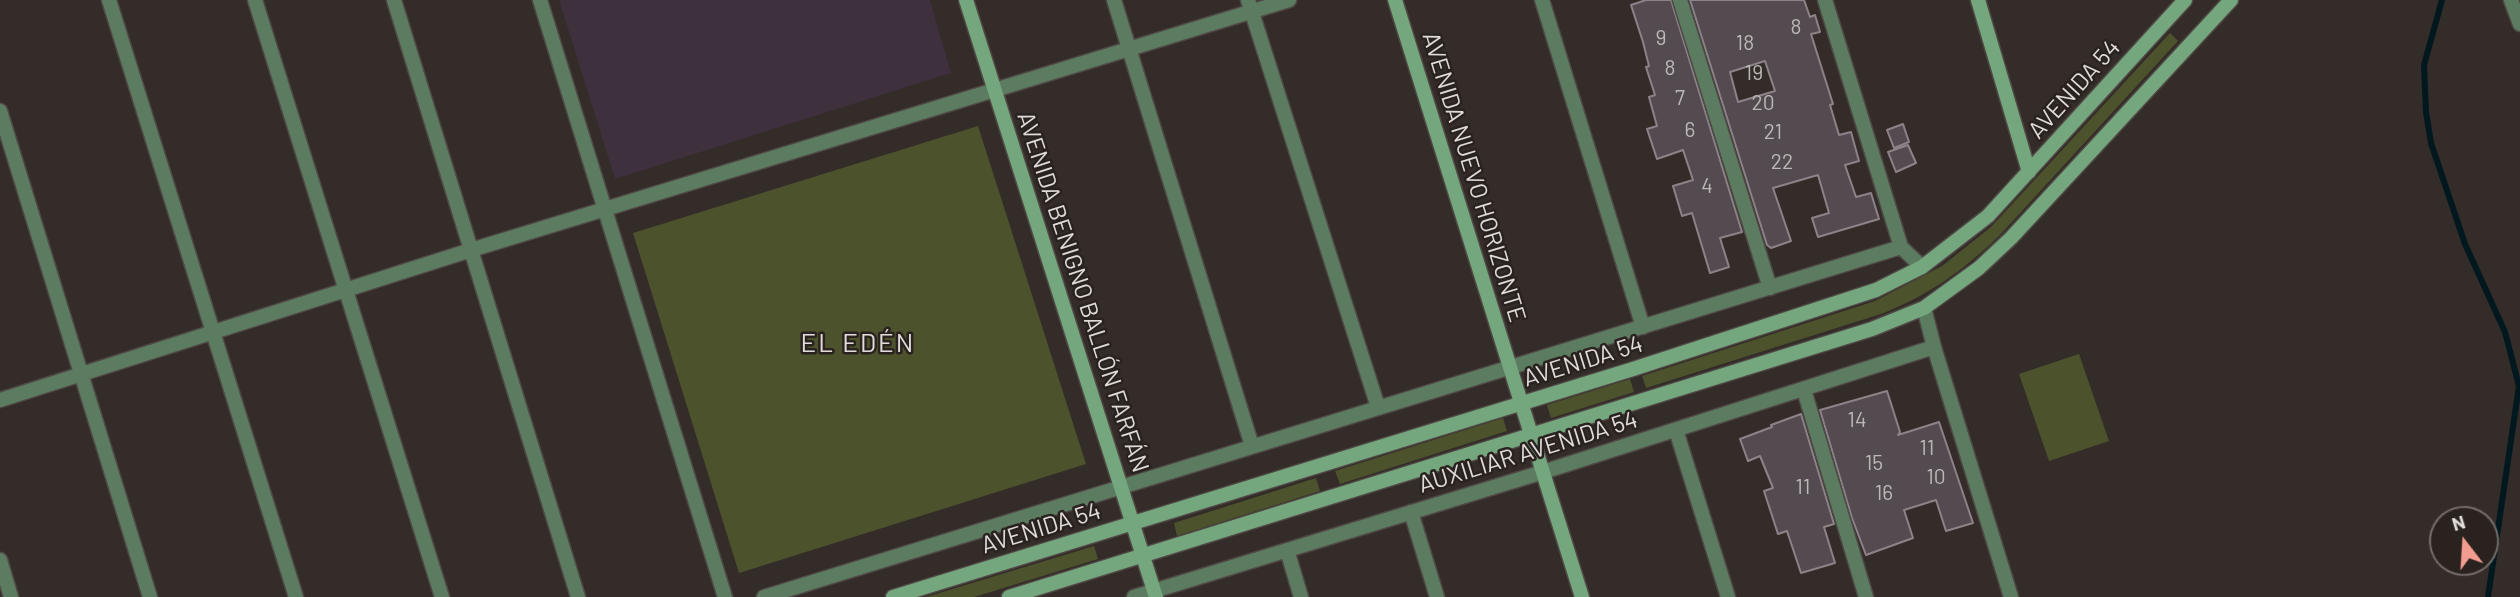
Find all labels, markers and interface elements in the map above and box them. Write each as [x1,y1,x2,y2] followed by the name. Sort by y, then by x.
[1791,14,1801,40] house number: 8
[1656,25,1666,51] house number: 9
[1416,28,1532,326] street label: AVENIDA NUEVO HORIZONTE
[1736,30,1754,56] house number: 18
[2022,34,2126,144] street label: AVENIDA 54
[1665,55,1675,81] house number: 8
[1745,60,1763,86] house number: 19
[1675,85,1685,111] house number: 7
[1751,90,1775,116] house number: 20
[1011,108,1155,476] street label: AVENIDA BENIGNO BALLÓN FARFÁN
[1685,117,1695,143] house number: 6
[1764,119,1782,145] house number: 21
[1771,149,1793,175] house number: 22
[1701,173,1713,199] house number: 4
[801,327,915,359] district label: EL EDÉN
[1520,329,1646,393] street label: AVENIDA 54
[1415,405,1641,499] street label: AUXILIAR AVENIDA 54
[1848,407,1866,433] house number: 14
[1920,435,1934,461] house number: 11
[1865,450,1883,476] house number: 15
[1926,464,1946,490] house number: 10
[1796,474,1810,500] house number: 11
[1875,480,1893,506] house number: 16
[978,496,1104,560] street label: AVENIDA 54
[2429,506,2499,576] north arrow
[2449,510,2468,535] text: N

